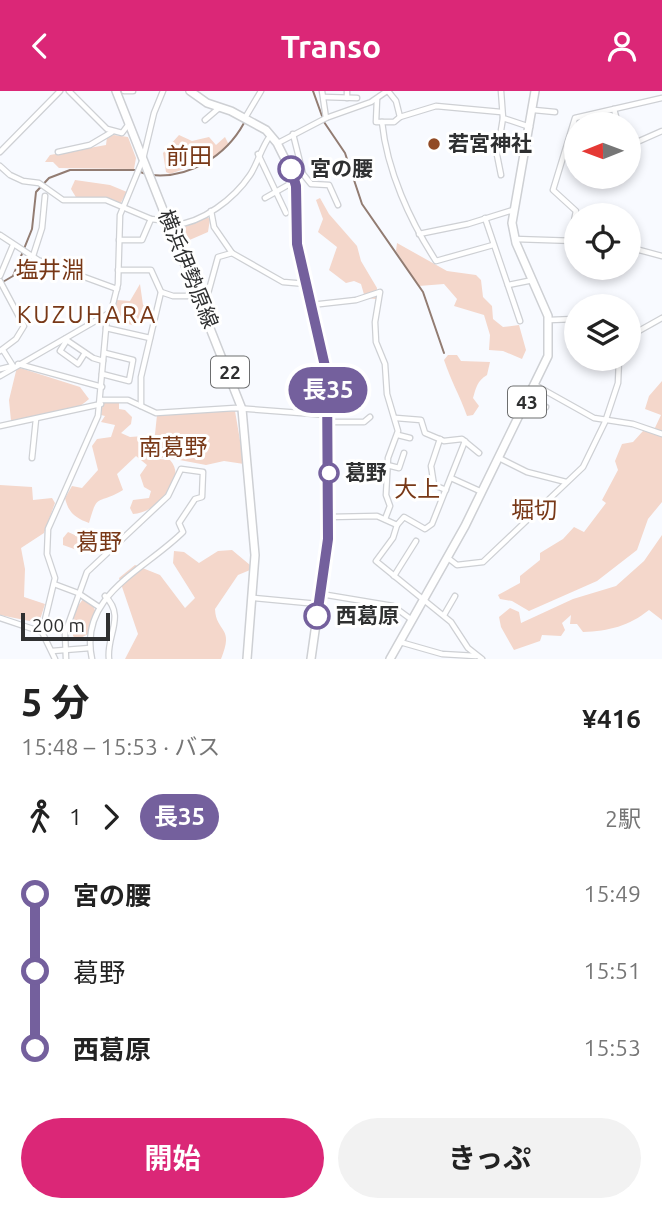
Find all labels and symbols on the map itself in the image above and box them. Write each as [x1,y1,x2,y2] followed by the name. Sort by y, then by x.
[564,112,640,189] north arrow
[448,131,532,155] place label: 若宮神社
[426,136,442,152] marker: 若宮神社
[166,143,212,168] district label: 前田
[278,156,304,182] marker: 宮の腰
[310,156,373,180] place label: 宮の腰
[154,206,224,332] street label: 横浜伊勢原線
[16,257,85,282] district label: 塩井淵
[17,301,157,328] district label: KUZUHARA
[211,357,249,387] road number: 22
[288,367,368,413] line badge: 長35
[508,387,546,417] road number: 43
[139,434,208,459] district label: 南葛野
[345,460,387,484] place label: 葛野
[319,463,339,483] marker: 葛野
[394,476,440,501] district label: 大上
[511,497,557,522] district label: 堀切
[76,529,122,554] district label: 葛野
[304,603,330,629] marker: 西葛原
[336,603,399,627] place label: 西葛原
[21,610,110,642] scale bar

